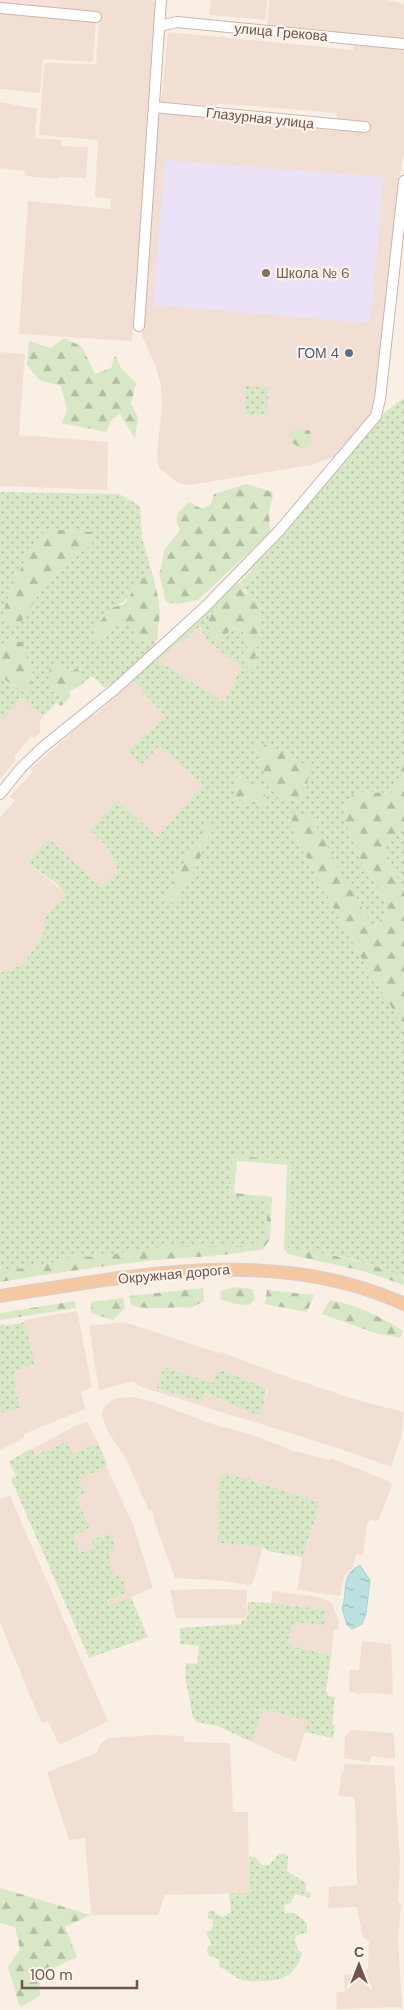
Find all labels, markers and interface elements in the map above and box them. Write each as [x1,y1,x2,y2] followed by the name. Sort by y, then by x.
[234,19,329,45] street label: улица Грекова
[205,103,315,133] street label: Глазурная улица
[276,264,350,282] place label: Школа № 6
[260,267,272,279] marker: Школа № 6
[297,344,339,362] place label: ГОМ 4
[343,347,355,359] marker: ГОМ 4
[117,1260,231,1288] street label: Окружная дорога
[334,1940,384,1990] north arrow
[354,1943,364,1961] text: С
[22,1958,138,1990] scale bar
[30,1965,73,1985] text: 100 m

